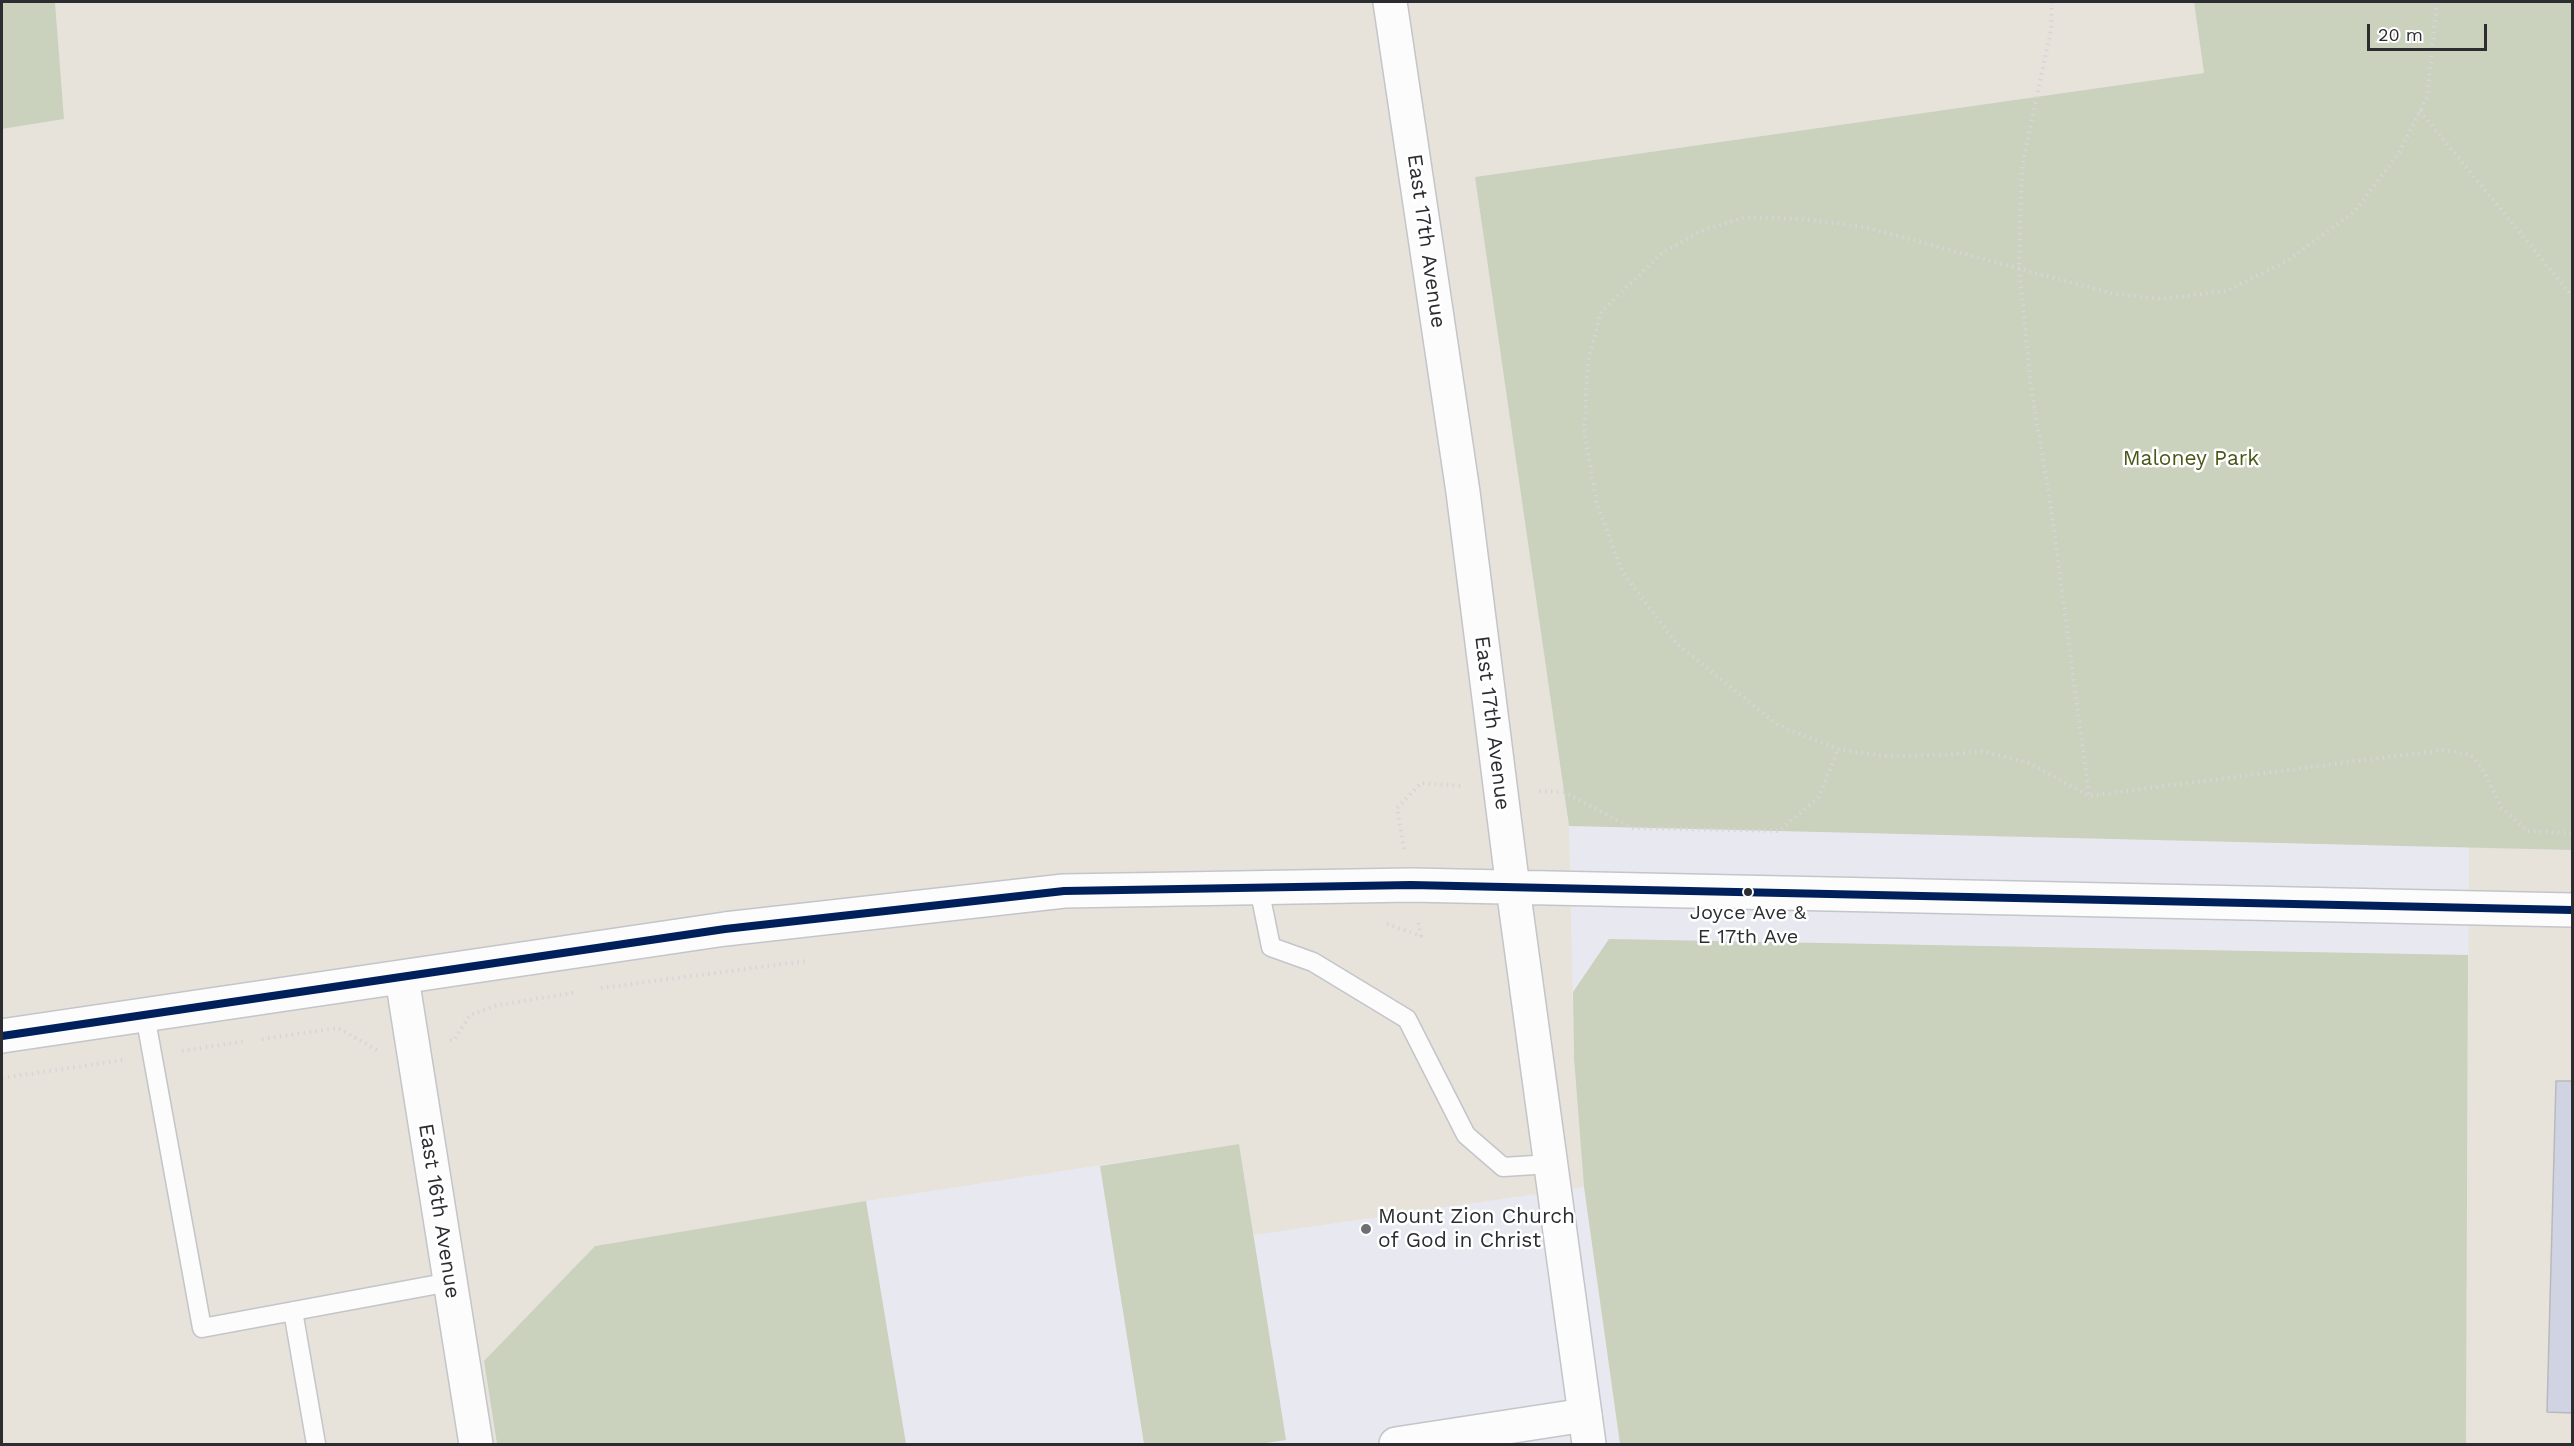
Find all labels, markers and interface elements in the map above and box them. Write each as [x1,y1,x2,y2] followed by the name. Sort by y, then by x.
[2370,12,2490,50] scale bar
[2378,24,2423,45] text: 20 m
[1401,152,1451,330] street label: East 17th Avenue
[2123,446,2259,472] park label: Maloney Park
[1469,634,1515,812] street label: East 17th Avenue
[1742,886,1754,898] marker: Joyce Ave & E 17th Ave
[1690,901,1806,948] place label: Joyce Ave & E 17th Ave
[413,1122,465,1300] street label: East 16th Avenue
[1378,1204,1575,1254] place label: Mount Zion Church of God in Christ
[1359,1222,1373,1236] marker: Mount Zion Church of God in Christ

